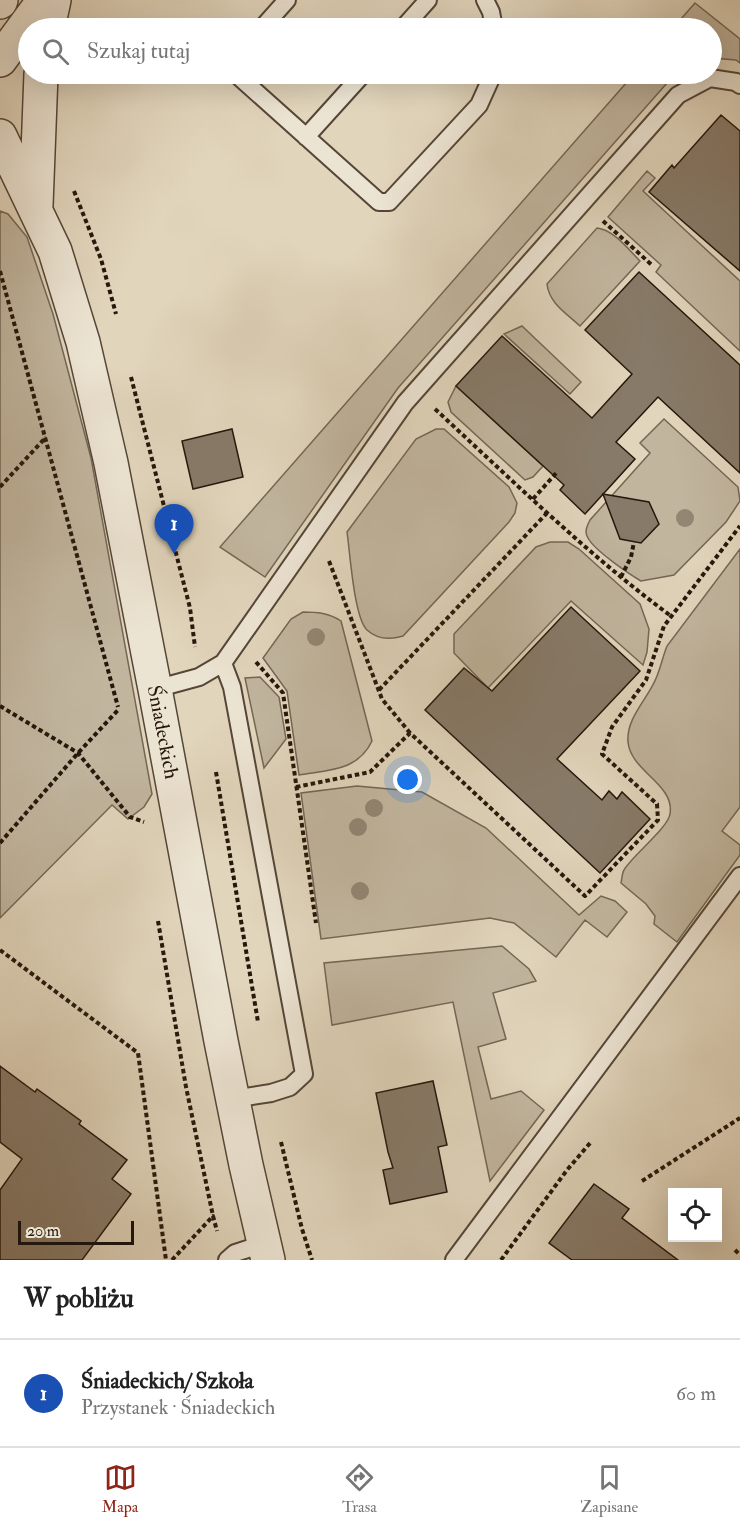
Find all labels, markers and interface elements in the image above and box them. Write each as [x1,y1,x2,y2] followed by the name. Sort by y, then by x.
[18,18,722,84] search box
[39,35,72,68] icon: search
[87,37,190,65] text: Szukaj tutaj
[154,504,194,554] pin: 1
[142,683,185,781] street label: Śniadeckich
[393,765,422,794] your location
[668,1188,722,1242] map controls
[668,1188,722,1242] button: locate
[18,1218,134,1246] scale bar
[27,1221,59,1241] text: 20 m
[24,1283,134,1315] text: W pobliżu
[81,1367,254,1395] text: Śniadeckich/ Szkoła
[40,1381,47,1406] text: 1
[676,1381,716,1406] text: 60 m
[81,1395,275,1420] text: Przystanek · Śniadeckich
[102,1461,138,1517] tab: Mapa
[342,1461,377,1517] tab: Trasa
[580,1461,638,1517] tab: Zapisane

